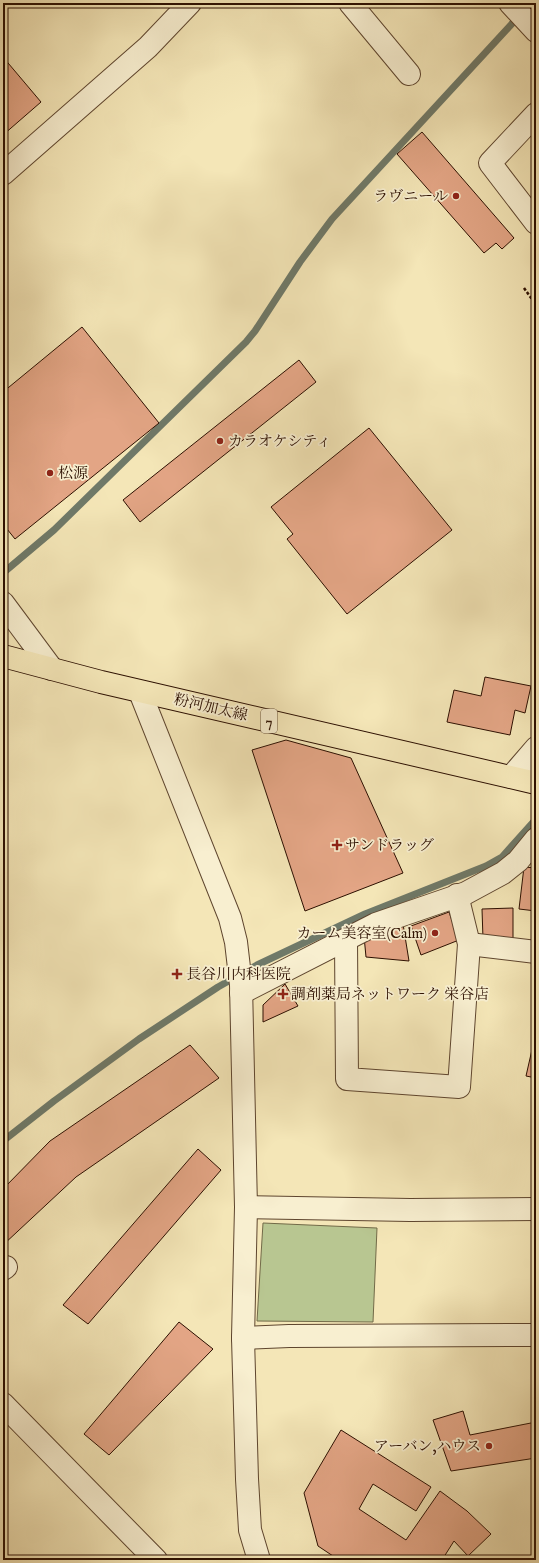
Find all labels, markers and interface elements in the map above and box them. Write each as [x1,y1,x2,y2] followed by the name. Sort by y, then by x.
[373,187,448,206] place label: ラヴニール
[451,191,461,201] marker: ラヴニール
[228,432,331,451] place label: カラオケシティ
[215,436,225,446] marker: カラオケシティ
[58,464,88,483] place label: 松源
[45,468,55,478] marker: 松源
[172,690,250,725] street label: 粉河加太線
[261,709,277,733] road number: 7
[345,836,434,855] place label: サンドラッグ
[332,840,342,850] marker: サンドラッグ
[296,924,427,943] place label: カーム美容室(Calm)
[430,928,440,938] marker: カーム美容室(Calm)
[186,965,291,984] place label: 長谷川内科医院
[171,968,183,980] marker: 長谷川内科医院
[291,985,489,1004] place label: 調剤薬局ネットワーク 栄谷店
[278,989,288,999] marker: 調剤薬局ネットワーク 栄谷店
[374,1437,481,1456] place label: アーバン,ハウス
[484,1441,494,1451] marker: アーバン,ハウス

